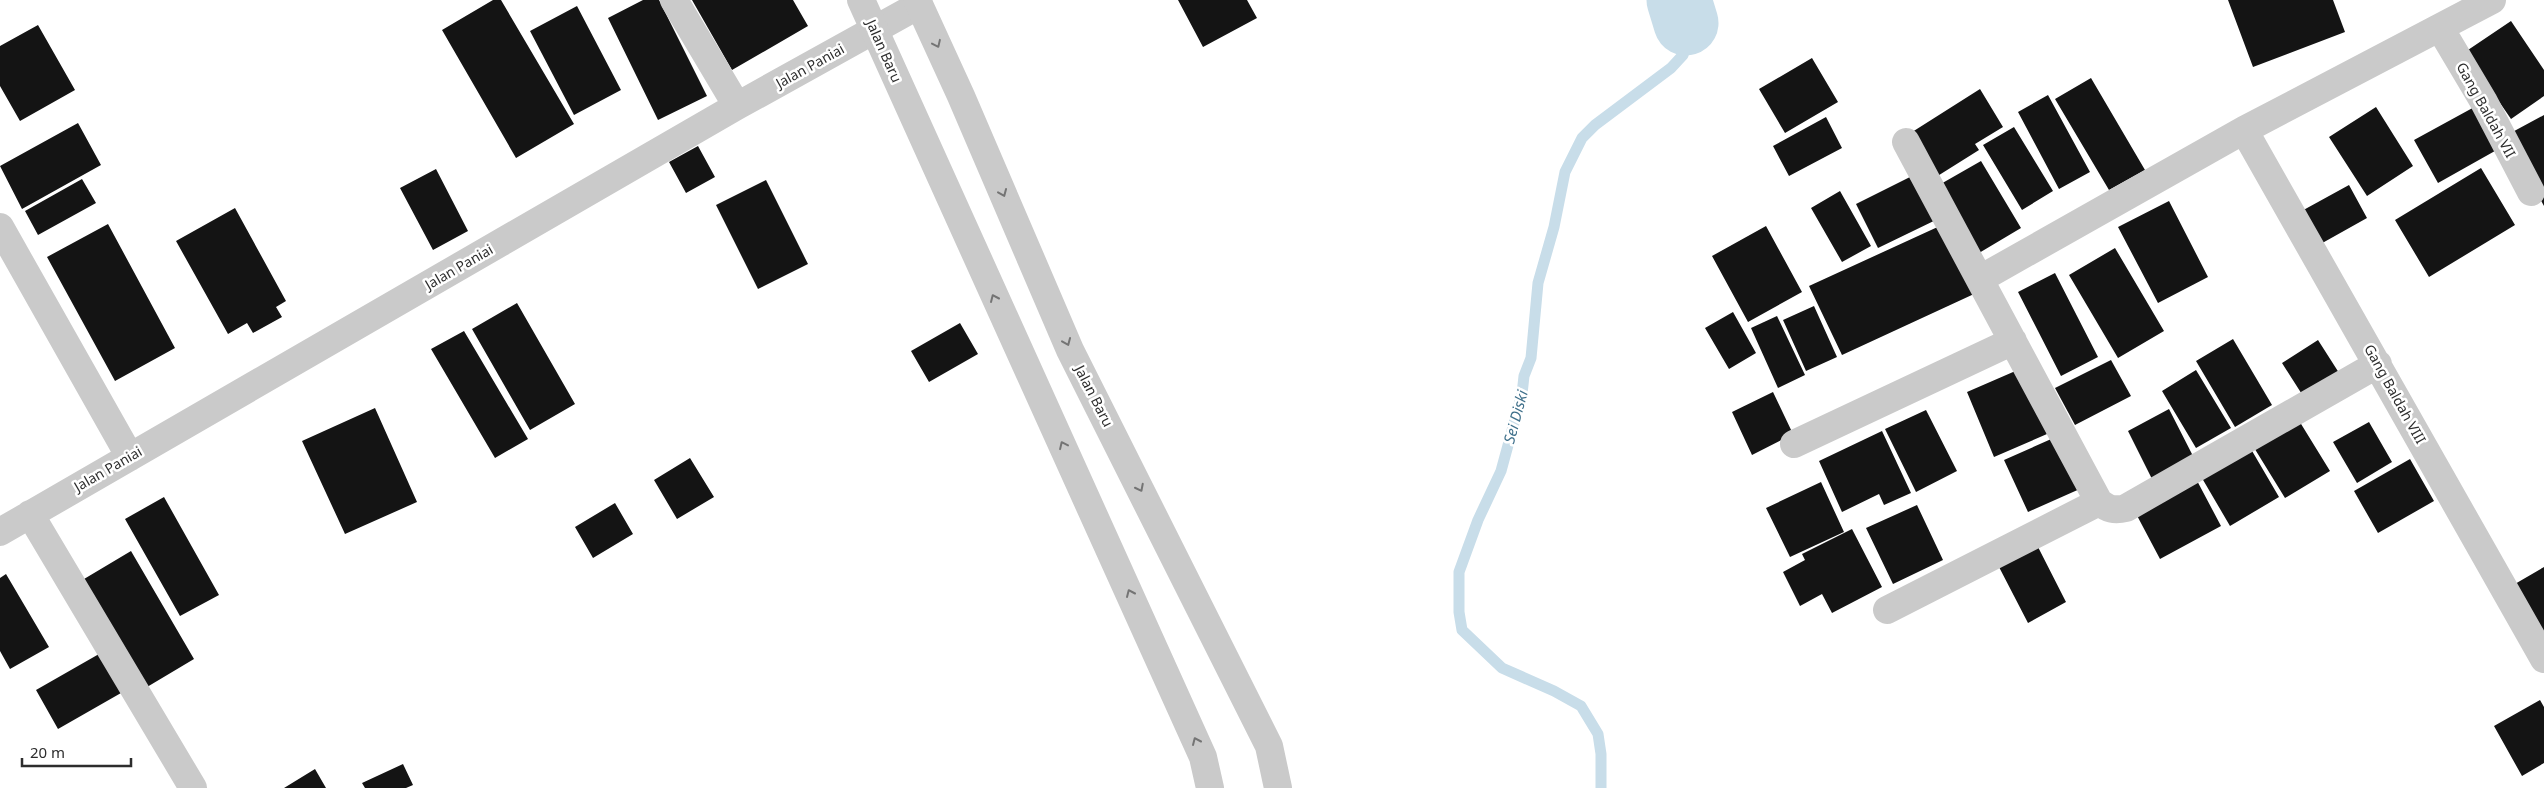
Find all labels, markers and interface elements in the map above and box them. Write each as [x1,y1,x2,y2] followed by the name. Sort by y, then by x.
[861,15,907,85] street label: Jalan Baru
[770,39,847,93] street label: Jalan Paniai
[931,39,941,48] one-way arrow
[2452,59,2521,161] street label: Gang Baldah VII
[996,188,1007,197] one-way arrow
[420,239,496,295] street label: Jalan Paniai
[990,294,1001,303] one-way arrow
[1061,337,1072,346] one-way arrow
[2360,341,2431,447] street label: Gang Baldah VIII
[1070,360,1118,430] street label: Jalan Baru
[1498,387,1532,446] water label: Sei Diski
[69,441,145,497] street label: Jalan Paniai
[1058,441,1069,450] one-way arrow
[1134,482,1144,491] one-way arrow
[1125,589,1136,598] one-way arrow
[22,736,131,768] scale bar
[1192,737,1203,746] one-way arrow
[30,742,65,762] text: 20 m

